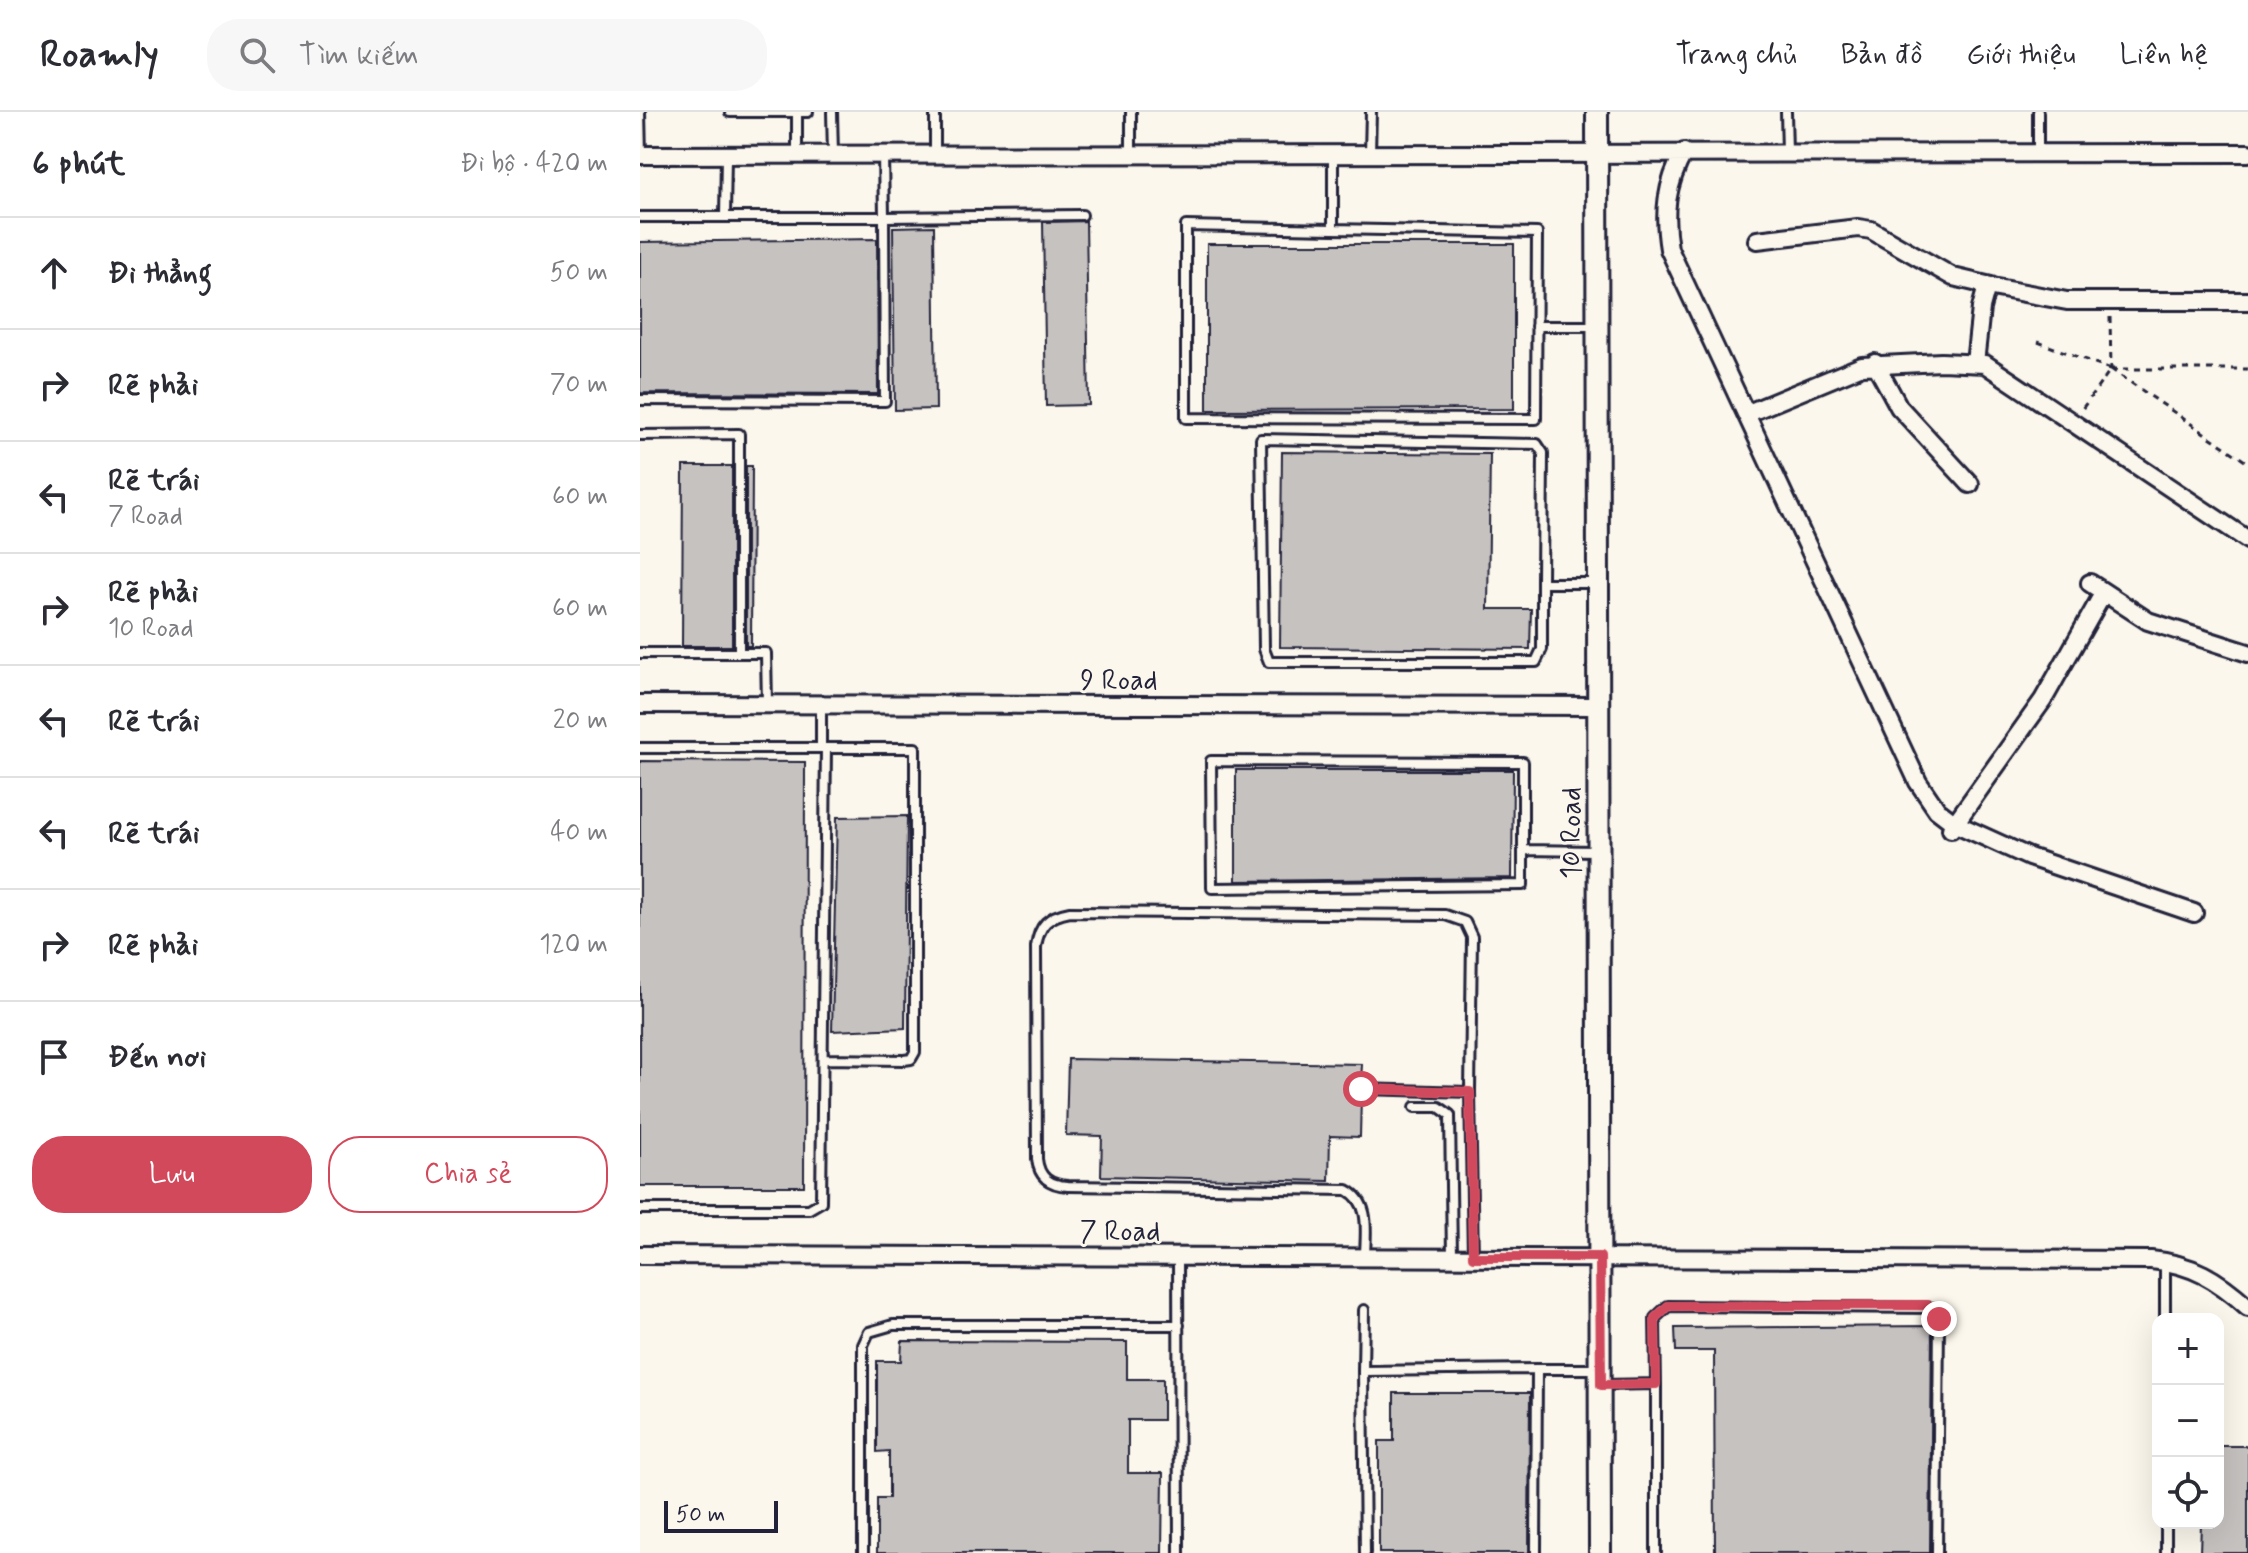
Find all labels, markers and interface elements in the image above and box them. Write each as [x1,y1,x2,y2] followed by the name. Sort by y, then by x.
[207,19,767,91] search box
[40,31,159,80] text: Roamly
[235,33,279,77] icon: search
[299,36,419,75] text: Tìm kiếm
[1676,37,1797,74] text: Trang chủ
[1841,37,1922,74] text: Bản đồ
[1966,37,2076,74] text: Giới thiệu
[2120,37,2208,74] text: Liên hệ
[32,142,125,187] text: 6 phút
[460,147,608,181] text: Đi bộ · 420 m
[32,251,76,295] icon: ahead
[108,254,212,293] text: Đi thẳng
[550,256,608,290] text: 50 m
[32,363,76,407] icon: right
[108,366,198,405] text: Rẽ phải
[550,368,608,402] text: 70 m
[108,461,199,500] text: Rẽ trái
[32,475,76,519] icon: left
[552,480,608,514] text: 60 m
[108,500,183,534] text: 7 Road
[108,573,198,612] text: Rẽ phải
[32,587,76,631] icon: right
[552,592,608,626] text: 60 m
[108,612,194,646] text: 10 Road
[1080,663,1158,700] street label: 9 Road
[32,699,76,743] icon: left
[108,702,199,741] text: Rẽ trái
[553,704,608,738] text: 20 m
[1554,787,1591,879] street label: 10 Road
[32,811,76,855] icon: left
[108,814,199,853] text: Rẽ trái
[550,816,608,850] text: 40 m
[32,923,76,967] icon: right
[108,926,198,965] text: Rẽ phải
[539,928,608,962] text: 120 m
[32,1035,76,1079] icon: arrive
[108,1038,206,1077] text: Đến nơi
[1343,1071,1379,1107] route start
[32,1136,312,1213] button: Lưu
[328,1136,608,1213] button: Chia sẻ
[1080,1214,1160,1251] street label: 7 Road
[1921,1301,1957,1337] route end
[2152,1313,2224,1529] map controls
[2152,1313,2224,1385] button: +
[2152,1385,2224,1457] button: −
[2152,1457,2224,1529] button: locate
[664,1497,778,1533] scale bar
[676,1501,725,1529] text: 50 m

